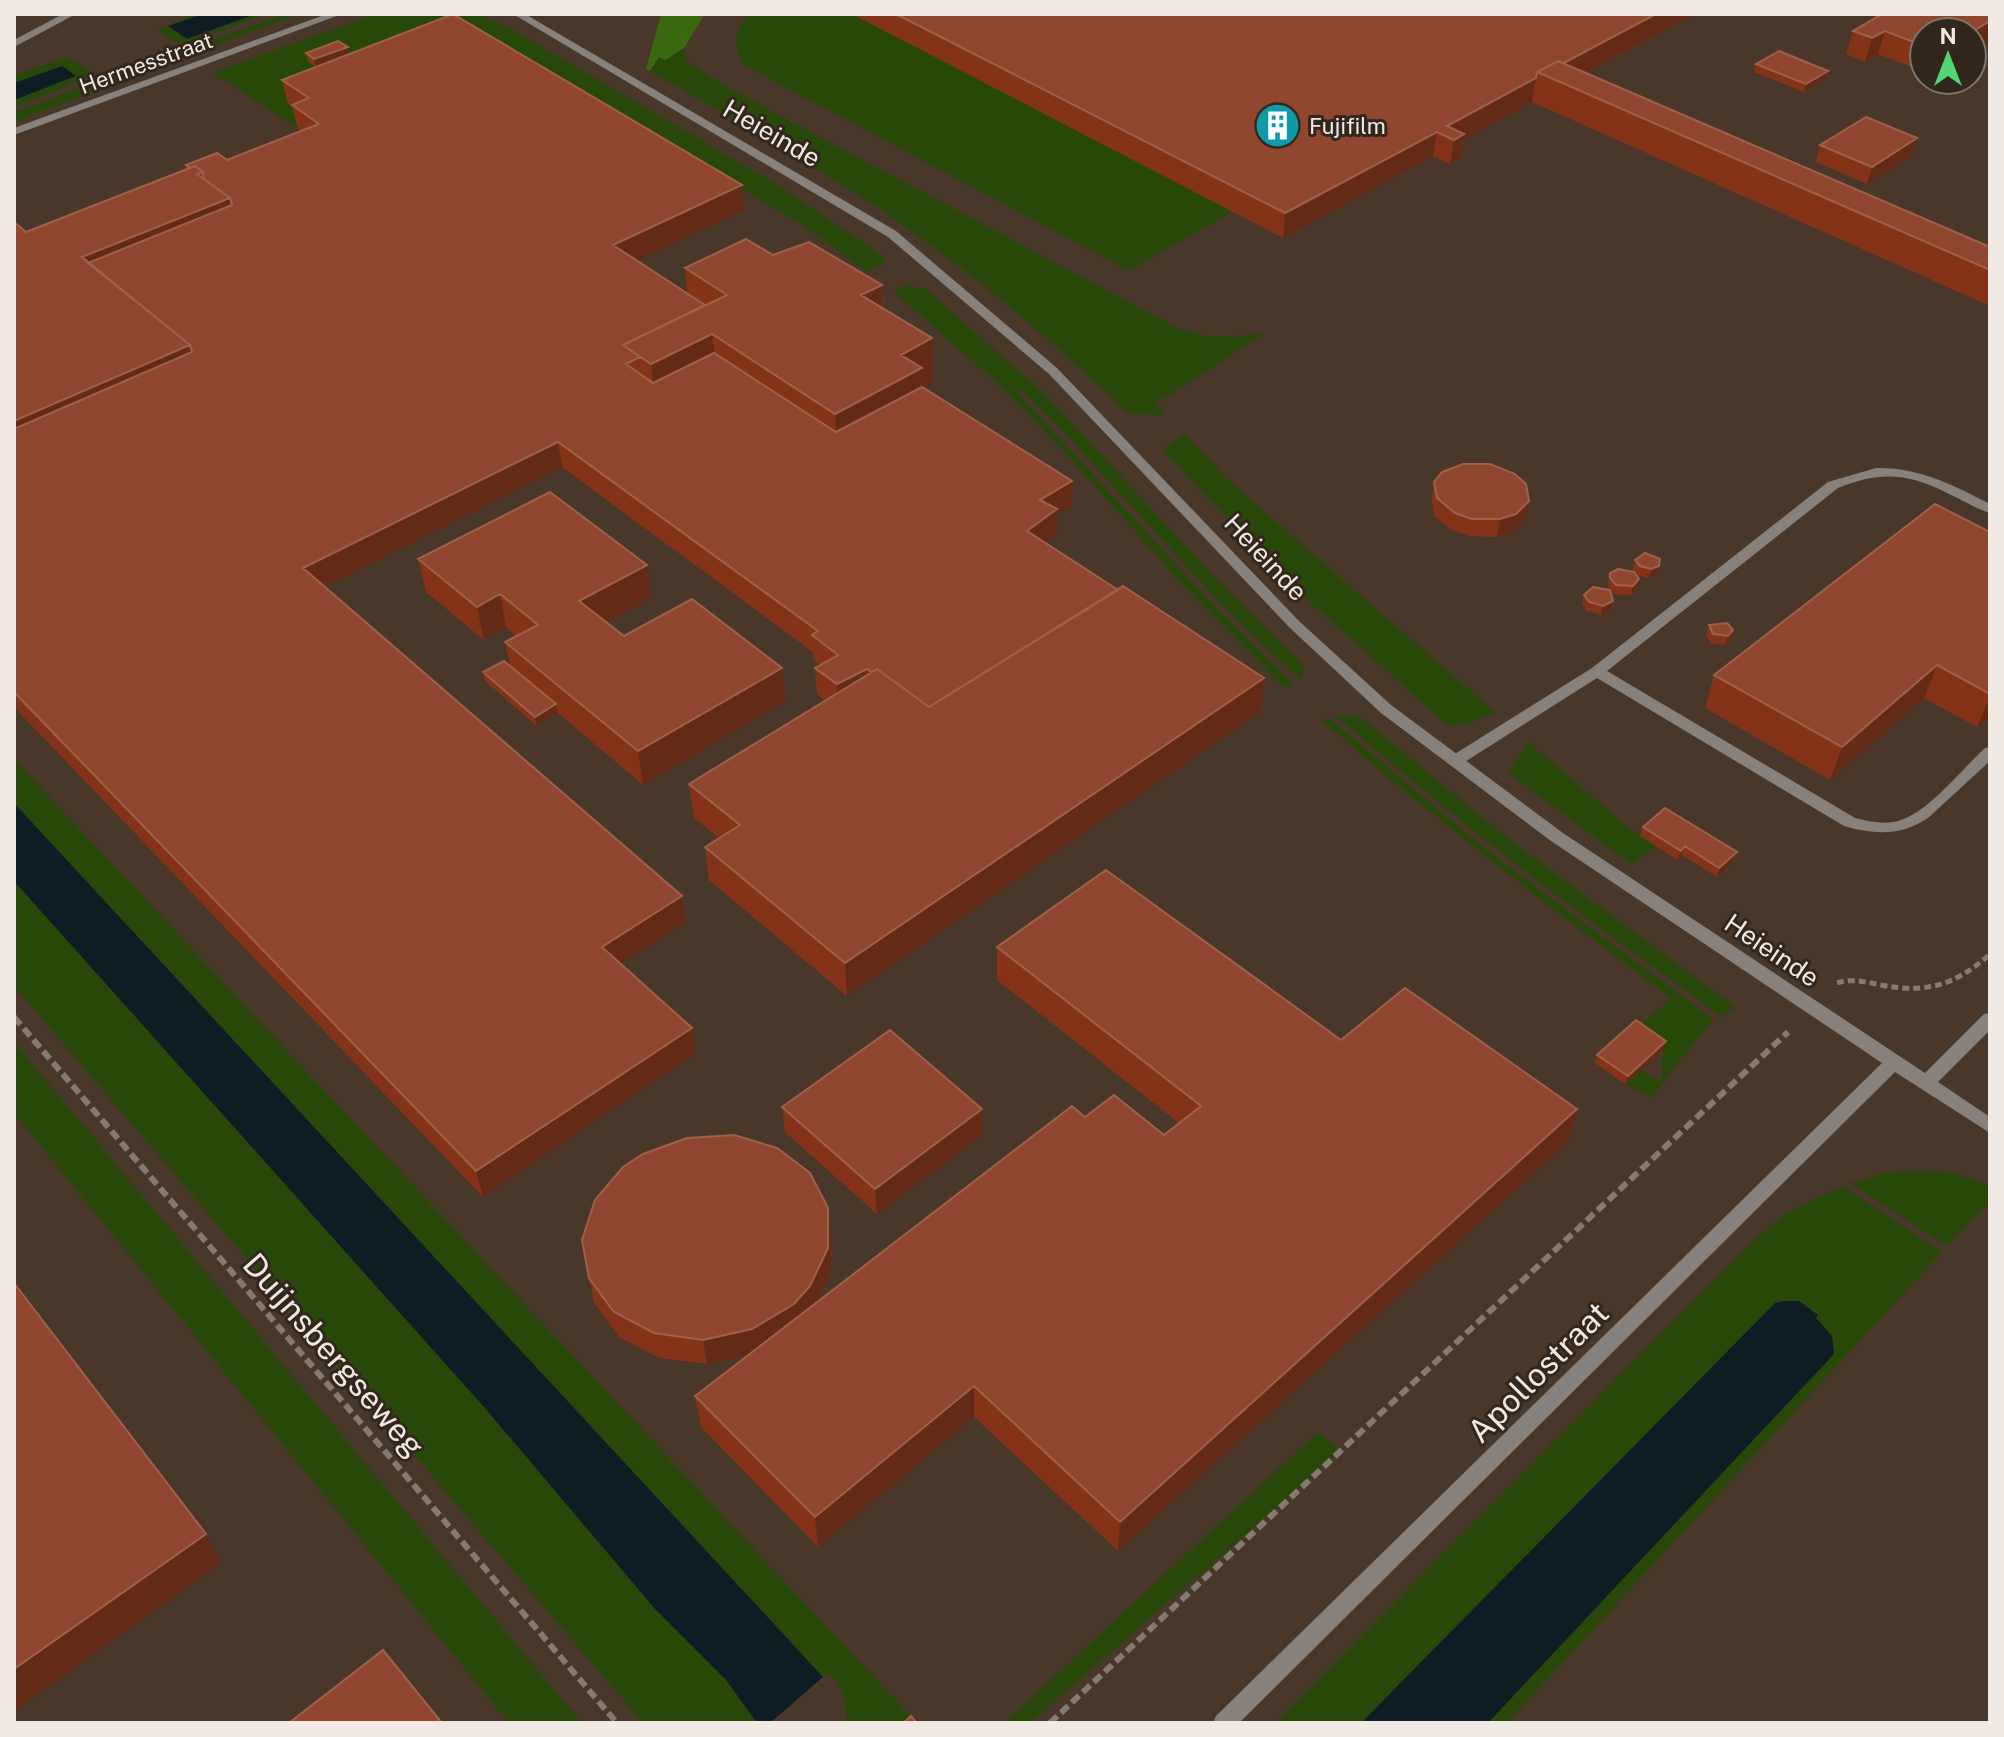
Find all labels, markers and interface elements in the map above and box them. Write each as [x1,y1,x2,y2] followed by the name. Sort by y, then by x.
[1908,16,1988,96] north arrow
[1939,23,1957,49] text: N
[76,27,216,99] street label: Hermesstraat
[718,93,826,173] street label: Heieinde
[1254,102,1302,150] building icon: Fujifilm
[1309,113,1386,139] place label: Fujifilm
[1218,507,1314,607] street label: Heieinde
[1719,907,1825,993] street label: Heieinde
[236,1246,432,1464] street label: Duijnsbergseweg
[1460,1294,1616,1450] street label: Apollostraat

